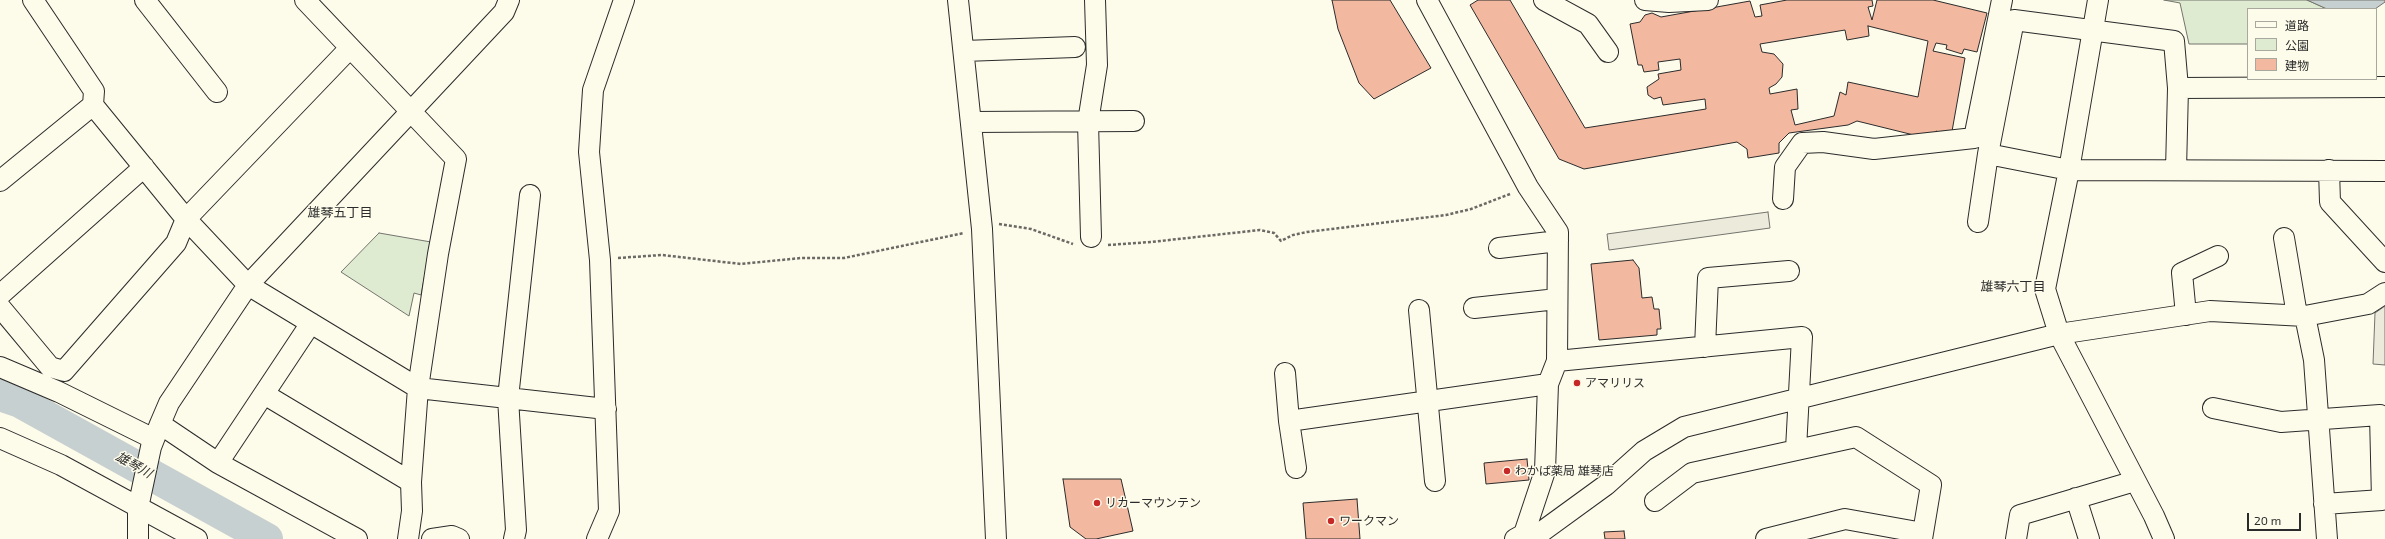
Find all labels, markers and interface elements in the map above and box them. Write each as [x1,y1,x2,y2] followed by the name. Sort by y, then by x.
[2247,8,2377,80] legend
[2285,18,2309,32] text: 道路
[2285,38,2309,52] text: 公園
[2285,58,2309,72] text: 建物
[308,205,372,221] district label: 雄琴五丁目
[1981,279,2045,295] district label: 雄琴六丁目
[1585,376,1645,390] place label: アマリリス
[1572,378,1582,388] marker: アマリリス
[113,449,155,481] water label: 雄琴川
[1515,464,1614,478] place label: わかば薬局 雄琴店
[1502,466,1512,476] marker: わかば薬局 雄琴店
[1105,496,1201,510] place label: リカーマウンテン
[1092,498,1102,508] marker: リカーマウンテン
[2249,505,2303,531] scale bar
[2254,513,2281,527] text: 20 m
[1339,514,1399,528] place label: ワークマン
[1326,516,1336,526] marker: ワークマン

